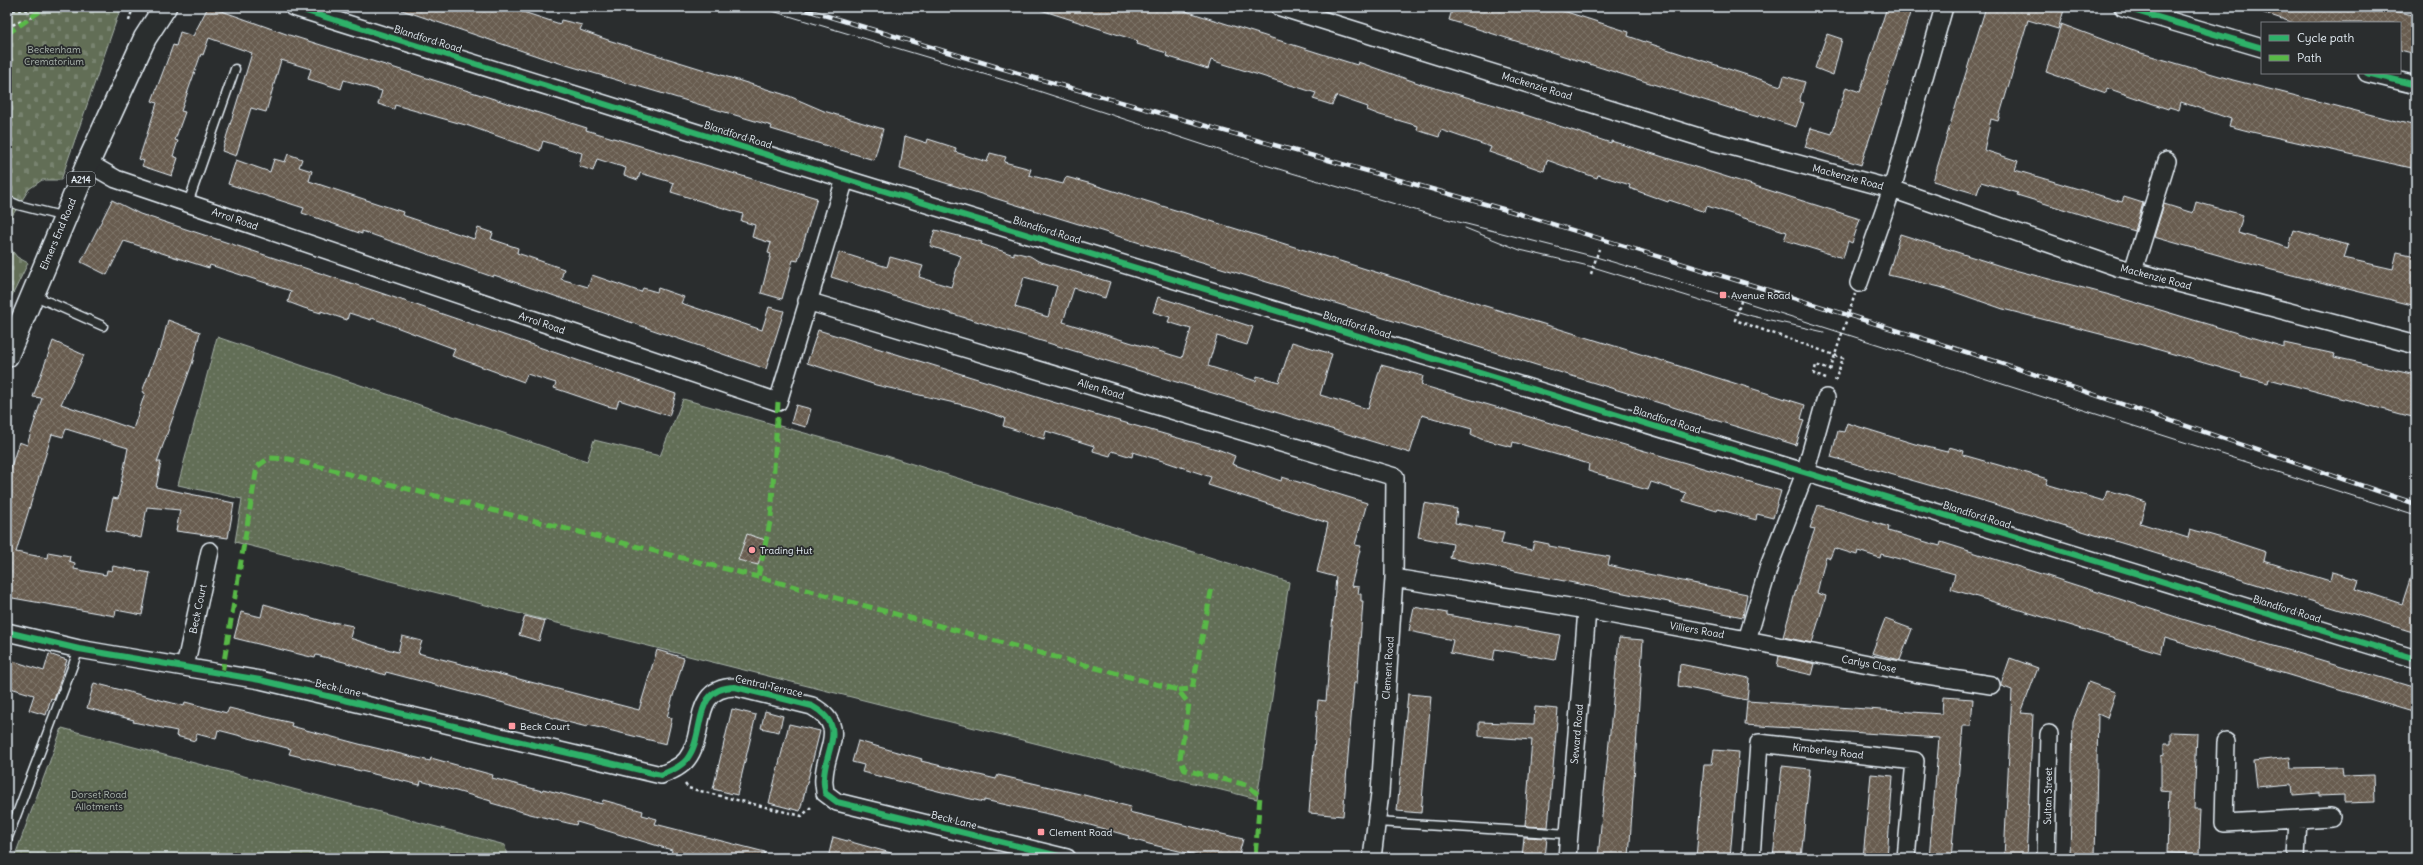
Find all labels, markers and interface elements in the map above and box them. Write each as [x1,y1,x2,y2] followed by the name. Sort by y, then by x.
[392,22,464,56] street label: Blandford Road
[2261,22,2401,74] legend
[2297,30,2354,45] text: Cycle path
[24,43,84,68] park label: Beckenham Crematorium
[2297,50,2322,65] text: Path
[1500,69,1574,103] street label: Mackenzie Road
[702,118,774,152] street label: Blandford Road
[1811,161,1885,193] street label: Mackenzie Road
[67,172,95,186] road number: A214
[37,196,79,272] street label: Elmers End Road
[210,205,260,233] street label: Arrol Road
[1011,213,1083,247] street label: Blandford Road
[2119,261,2193,293] street label: Mackenzie Road
[1731,289,1790,302] place label: Avenue Road
[1718,290,1728,300] marker: Avenue Road
[1321,308,1393,342] street label: Blandford Road
[517,309,567,337] street label: Arrol Road
[1076,376,1126,402] street label: Allen Road
[1631,403,1703,437] street label: Blandford Road
[1941,498,2013,532] street label: Blandford Road
[760,544,813,557] place label: Trading Hut
[747,545,757,555] marker: Trading Hut
[186,583,210,635] street label: Beck Court
[2251,592,2323,626] street label: Blandford Road
[1669,619,1725,641] street label: Villiers Road
[1379,636,1397,700] street label: Clement Road
[1841,652,1897,676] street label: Carlys Close
[734,672,804,700] street label: Central Terrace
[314,676,362,700] street label: Beck Lane
[1568,703,1586,765] street label: Seward Road
[520,720,571,733] place label: Beck Court
[507,721,517,731] marker: Beck Court
[1792,740,1864,762] street label: Kimberley Road
[2041,766,2055,825] street label: Sultan Street
[71,788,127,813] park label: Dorset Road Allotments
[930,808,978,832] street label: Beck Lane
[1049,826,1112,839] place label: Clement Road
[1036,827,1046,837] marker: Clement Road

